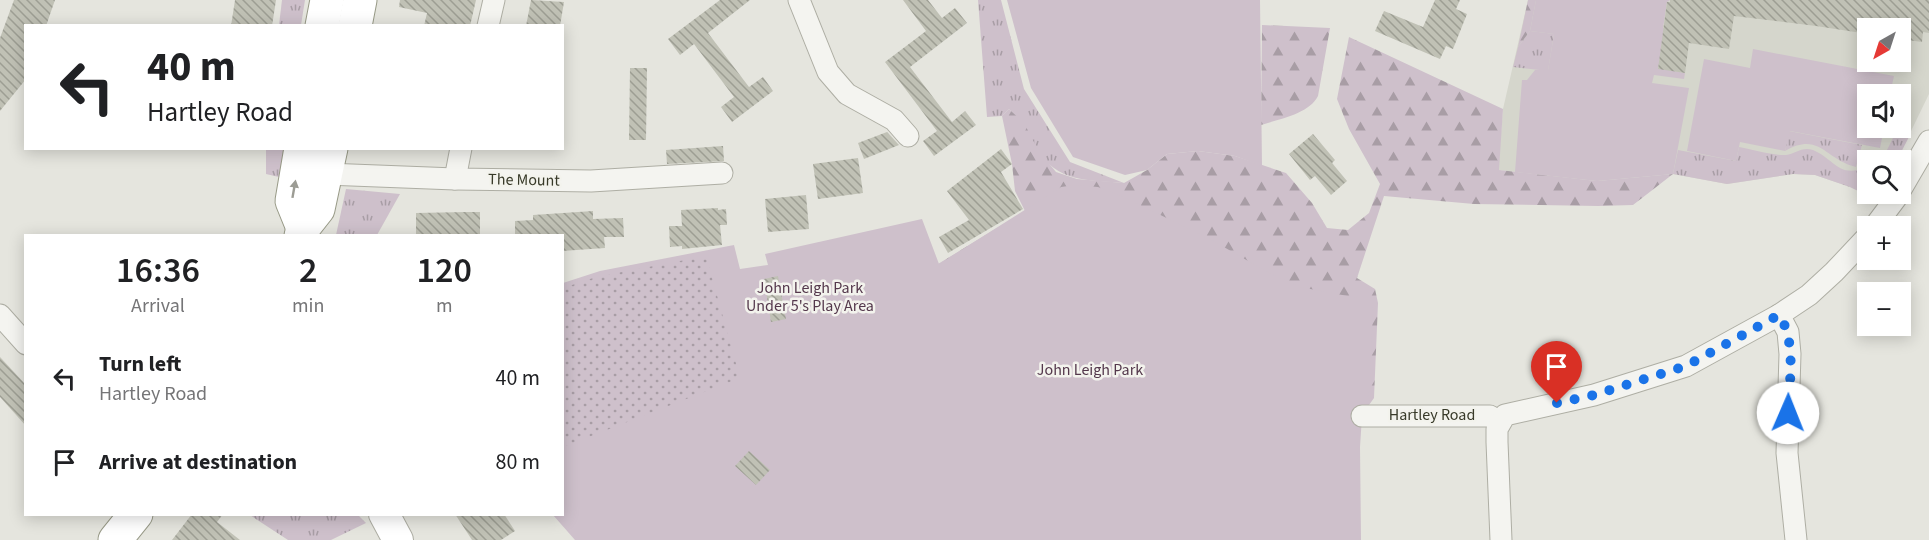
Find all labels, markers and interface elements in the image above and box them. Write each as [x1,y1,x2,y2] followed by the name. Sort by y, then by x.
[1857,18,1911,72] north arrow
[1857,18,1911,336] map controls
[147,37,236,97] text: 40 m
[48,48,126,126] icon: left
[1857,84,1911,138] button: sound
[147,93,293,132] text: Hartley Road
[1857,150,1911,204] button: search
[488,168,561,192] street label: The Mount
[290,179,299,198] one-way arrow
[1857,216,1911,270] button: +
[116,245,200,296] text: 16:36
[299,245,317,296] text: 2
[416,245,472,296] text: 120
[746,277,874,317] park label: John Leigh Park Under 5's Play Area
[1857,282,1911,336] button: −
[131,292,185,320] text: Arrival
[292,292,324,320] text: min
[436,292,452,320] text: m
[1531,341,1582,403] pin
[99,348,181,380] text: Turn left
[1540,350,1573,383] icon: arrive
[1037,359,1143,381] park label: John Leigh Park
[48,362,81,395] icon: left
[495,362,540,394] text: 40 m
[99,380,207,408] text: Hartley Road
[1756,381,1820,445] position arrow
[1389,404,1475,426] street label: Hartley Road
[48,446,81,479] icon: arrive
[99,446,297,478] text: Arrive at destination
[495,446,540,478] text: 80 m

